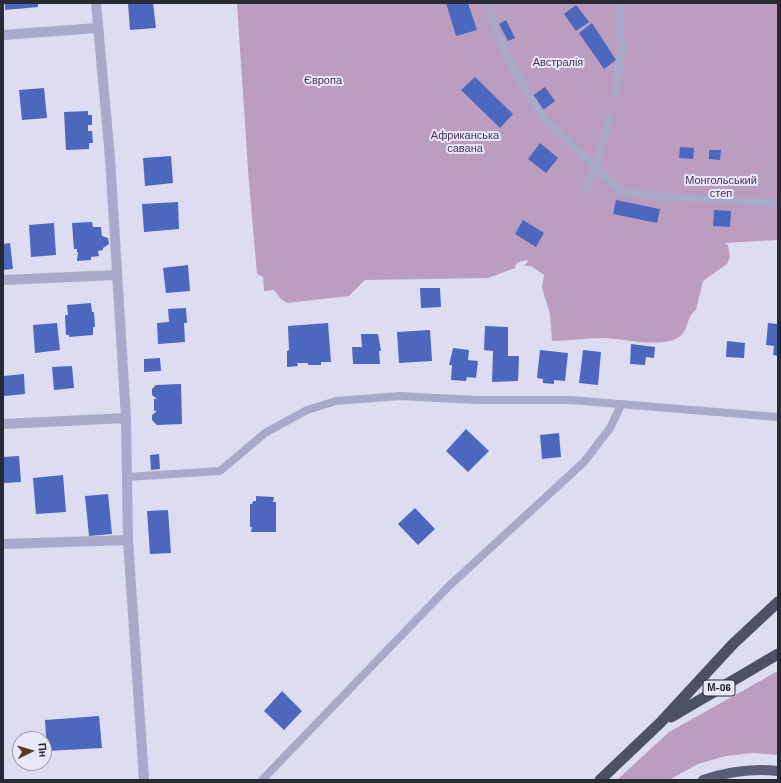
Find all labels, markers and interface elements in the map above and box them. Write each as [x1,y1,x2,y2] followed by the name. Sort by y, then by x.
[533,55,583,69] park label: Австралія
[304,73,342,87] park label: Європа
[431,128,499,154] park label: Африканська савана
[685,173,757,199] park label: Монгольський степ
[703,680,735,696] road number: М-06
[12,731,52,771] north arrow
[36,742,51,758] text: Пн

